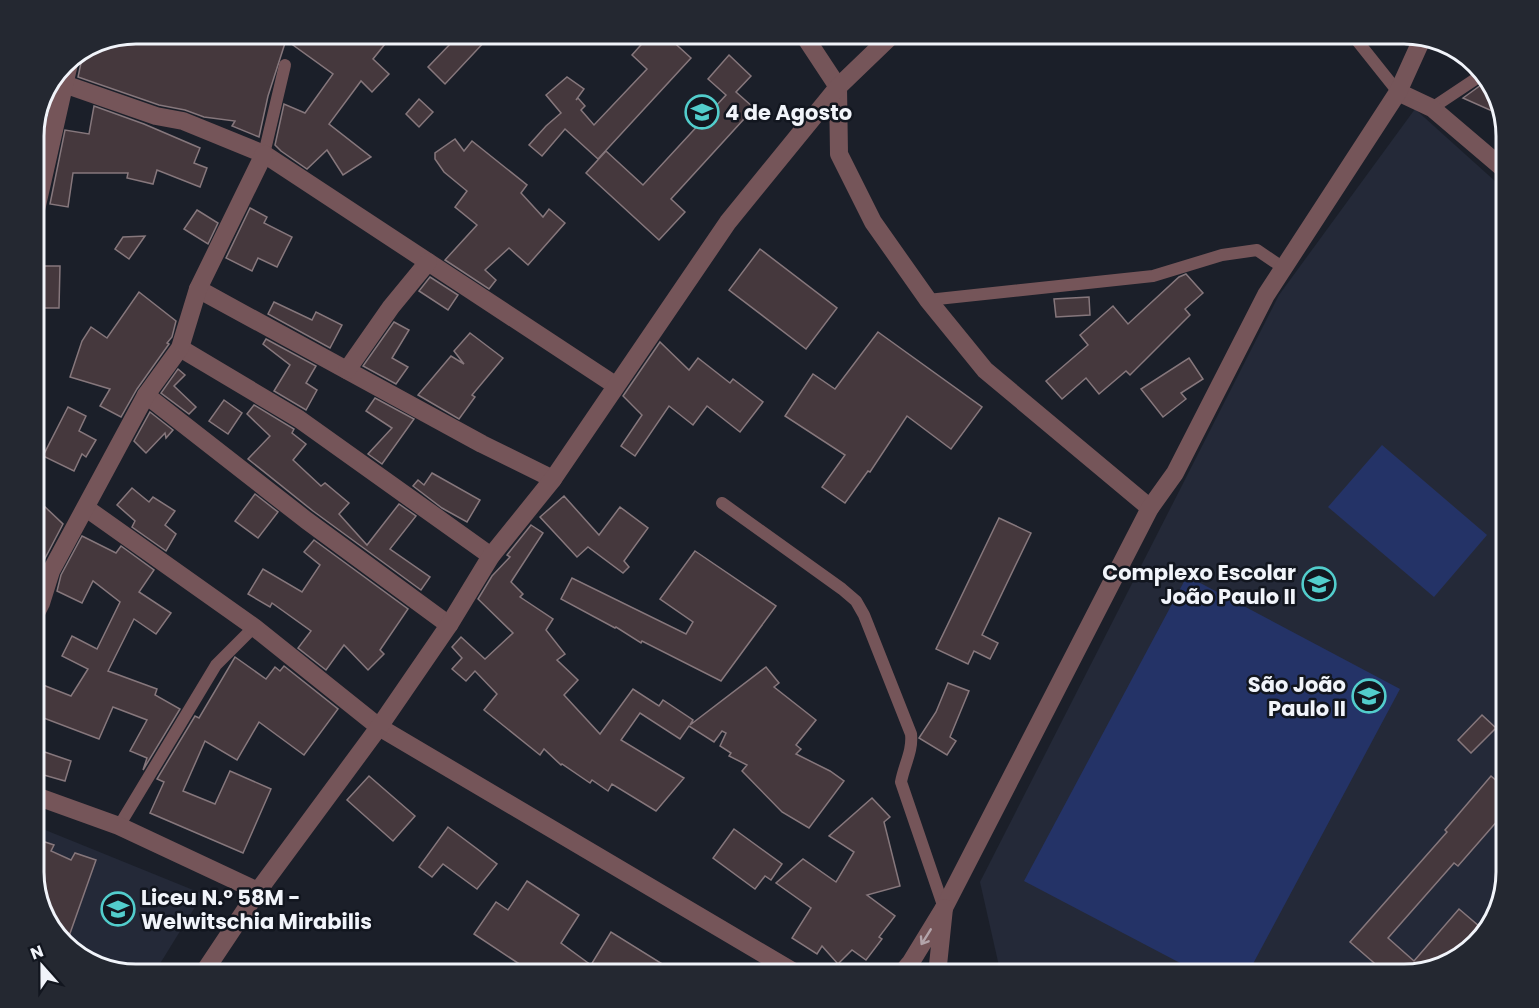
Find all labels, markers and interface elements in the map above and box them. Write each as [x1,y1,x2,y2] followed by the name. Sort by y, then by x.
[684,94,720,130] school or university icon: 4 de Agosto
[725,98,852,127] place label: 4 de Agosto
[1102,558,1296,611] place label: Complexo Escolar João Paulo II
[1301,566,1337,602] school or university icon: Complexo Escolar João Paulo II
[1248,670,1346,723] place label: São João Paulo II
[1351,678,1387,714] school or university icon: São João Paulo II
[141,883,372,936] place label: Liceu N.º 58M - Welwitschia Mirabilis
[100,891,136,927] school or university icon: Liceu N.º 58M - Welwitschia Mirabilis
[920,928,932,945] one-way arrow
[12,936,72,996] north arrow
[27,940,47,965] text: N

